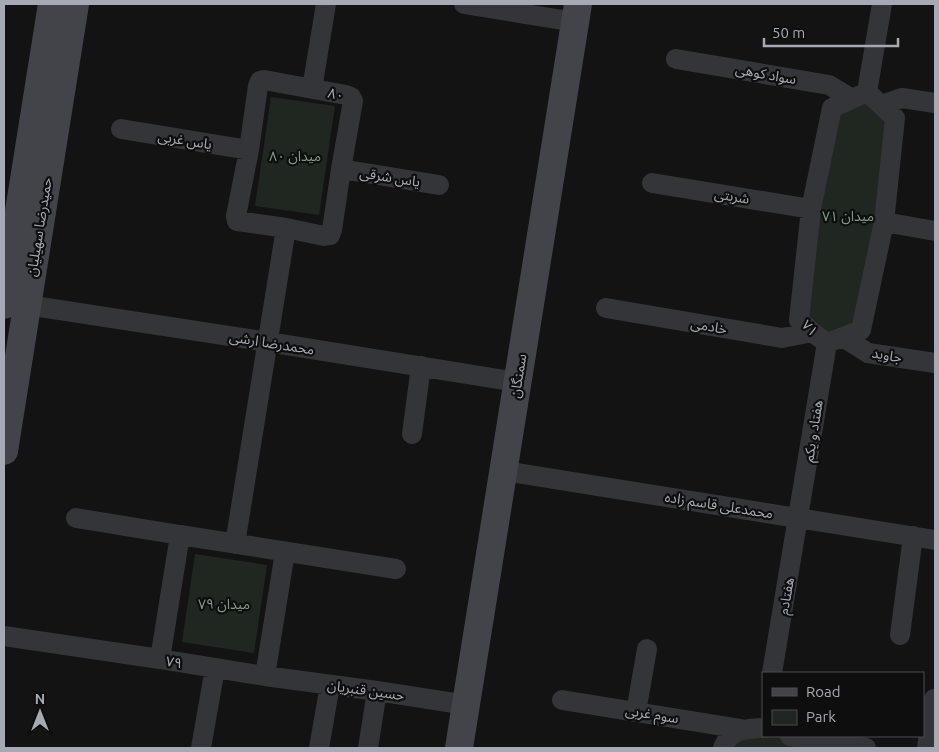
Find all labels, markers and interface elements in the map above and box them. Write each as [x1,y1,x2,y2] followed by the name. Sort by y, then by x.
[764,15,898,47] scale bar
[772,24,805,41] text: 50 m
[734,61,798,88] street label: سواد کوهی
[326,85,346,103] street label: ۸۰
[157,128,213,153] street label: یاس غربی
[269,148,321,165] park label: میدان ۸۰
[358,164,421,191] street label: یاس شرقی
[23,176,56,278] street label: حمیدرضا سهیلیان
[713,185,751,208] street label: شربتی
[822,208,874,225] park label: میدان ۷۱
[689,315,728,338] street label: خادمی
[799,317,821,339] street label: ۷۱
[228,328,316,359] street label: محمدرضا ارشی
[871,344,903,366] street label: جاوید
[507,353,530,399] street label: سمنگان
[800,399,829,464] street label: هفتاد و یکم
[663,489,774,524] street label: محمدعلی قاسم زاده
[775,576,800,616] street label: هفتادم
[198,596,250,613] park label: میدان ۷۹
[165,653,183,671] street label: ۷۹
[762,672,924,737] legend
[326,677,406,704] street label: حسین قنبریان
[806,683,841,700] text: Road
[15,687,65,737] north arrow
[35,691,45,707] text: N
[624,702,680,729] street label: سوم غربی
[806,708,836,725] text: Park

